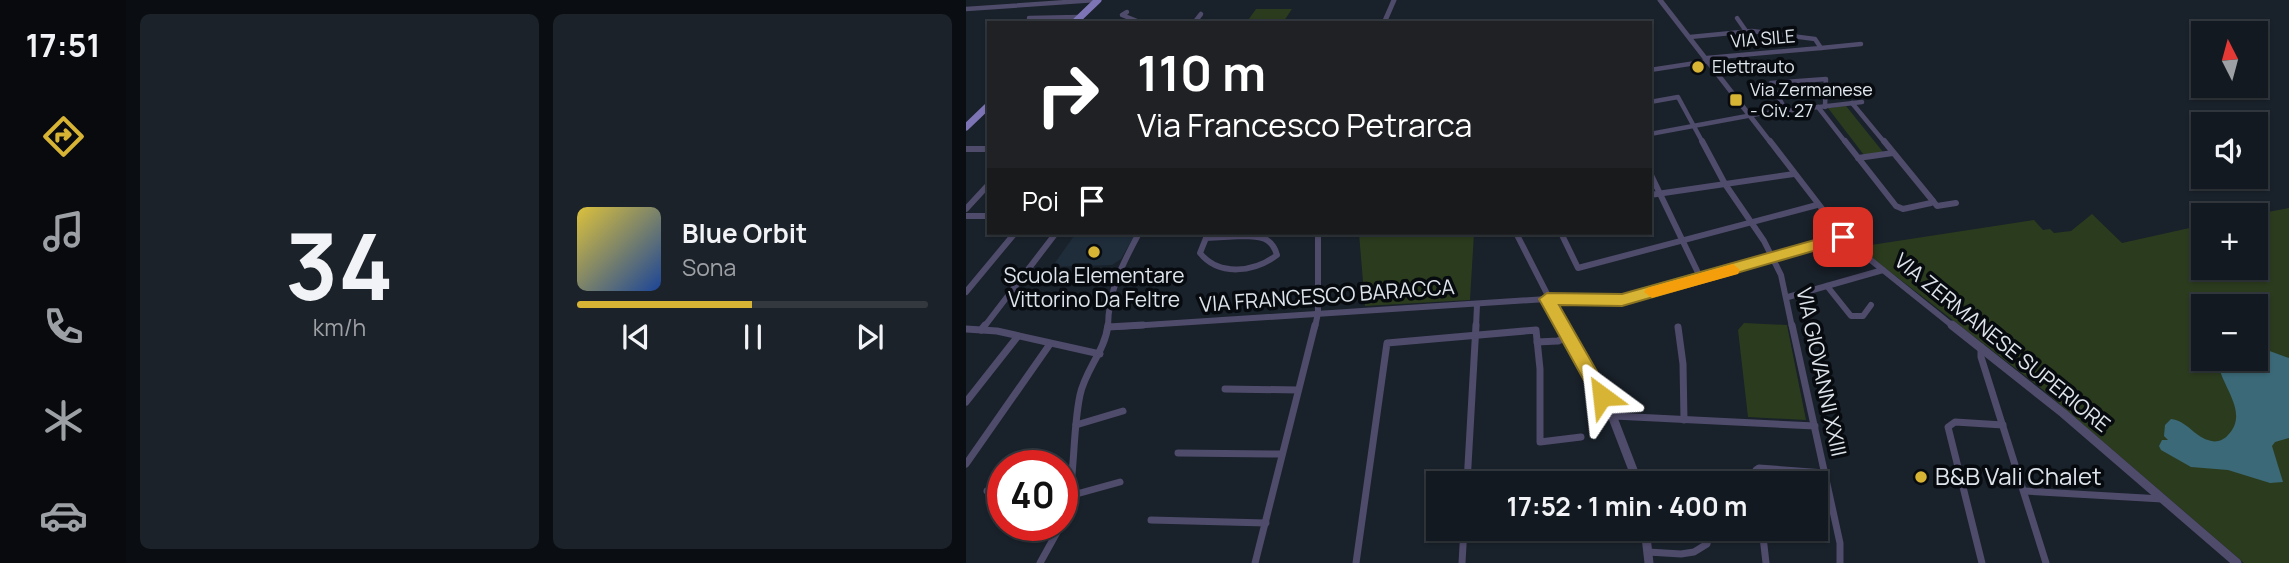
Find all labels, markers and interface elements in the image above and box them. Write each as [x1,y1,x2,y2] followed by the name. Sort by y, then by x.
[2191,21,2268,98] north arrow
[2191,21,2268,371] map controls
[26,23,100,67] text: 17:51
[1730,23,1796,53] street label: VIA SILE
[1137,39,1266,106] text: 110 m
[1022,49,1113,140] icon: right
[1712,54,1795,78] place label: Elettrauto
[1690,59,1706,75] marker: Elettrauto
[1750,77,1873,122] place label: Via Zermanese - Civ. 27
[1728,92,1744,108] marker: Via Zermanese - Civ. 27
[1137,103,1472,147] text: Via Francesco Petrarca
[39,112,88,161] icon: directions
[2191,112,2268,189] button: sound
[1073,182,1111,220] icon: arrive
[1022,183,1059,219] text: Poi
[285,203,394,327] text: 34
[2191,203,2268,280] button: +
[39,207,88,256] icon: music
[1813,207,1873,267] pin
[682,215,807,251] text: Blue Orbit
[1824,218,1862,256] icon: arrive
[1086,244,1102,260] marker: Scuola Elementare Vittorino Da Feltre
[1889,246,2116,438] street label: VIA ZERMANESE SUPERIORE
[682,251,736,283] text: Sona
[1004,261,1184,313] place label: Scuola Elementare Vittorino Da Feltre
[1198,272,1455,318] street label: VIA FRANCESCO BARACCA
[1790,285,1854,459] street label: VIA GIOVANNI XXIII
[2191,294,2268,371] button: −
[39,302,88,351] icon: phone
[313,311,366,343] text: km/h
[617,318,655,356] icon: previous
[734,318,772,356] icon: pause
[851,318,889,356] icon: next
[1565,359,1639,433] position arrow
[39,396,88,445] icon: climate
[987,450,1078,541] speed limit sign: 40
[1935,459,2102,492] place label: B&B Vali Chalet
[1913,469,1929,485] marker: B&B Vali Chalet
[1507,488,1748,524] text: 17:52 · 1 min · 400 m
[39,491,88,540] icon: car

